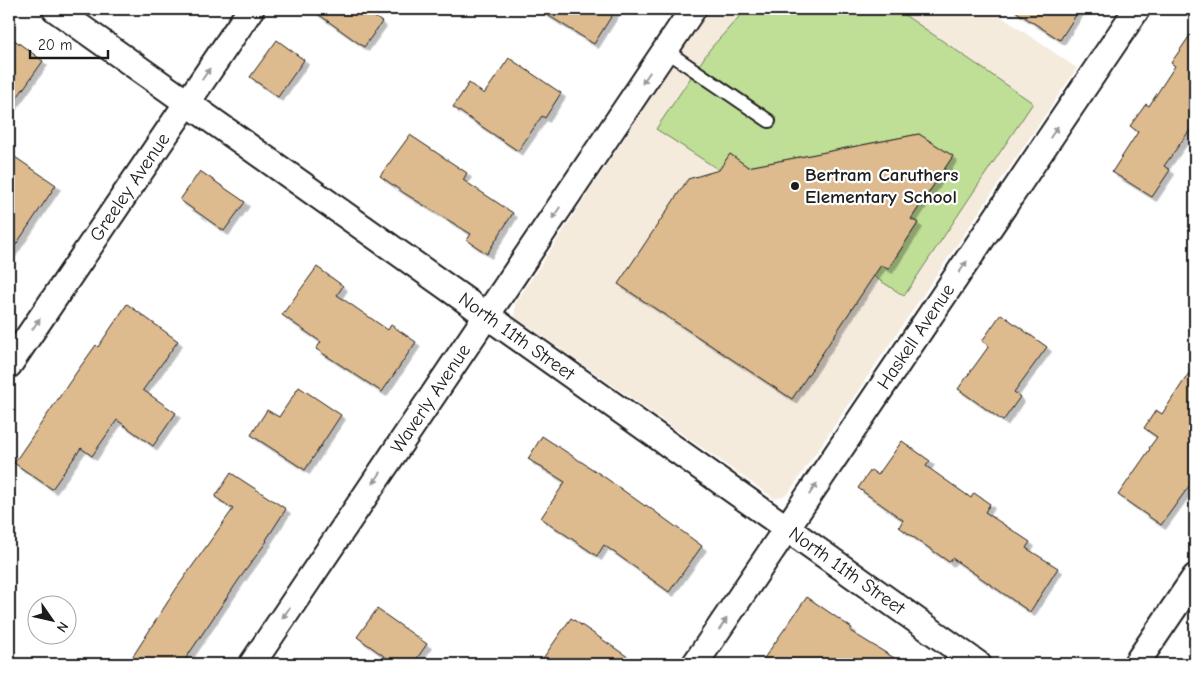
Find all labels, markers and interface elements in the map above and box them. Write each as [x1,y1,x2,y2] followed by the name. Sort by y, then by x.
[30,28,108,60] scale bar
[38,36,72,54] text: 20 m
[201,68,211,81] one-way arrow
[642,71,651,85] one-way arrow
[1049,126,1059,139] one-way arrow
[85,129,174,246] street label: Greeley Avenue
[805,164,958,208] place label: Bertram Caruthers Elementary School
[789,180,801,192] marker: Bertram Caruthers Elementary School
[551,206,560,220] one-way arrow
[958,260,968,274] one-way arrow
[873,280,959,393] street label: Haskell Avenue
[454,288,579,385] street label: North 11th Street
[31,318,41,331] one-way arrow
[386,340,475,457] street label: Waverly Avenue
[372,472,382,485] one-way arrow
[808,482,818,496] one-way arrow
[785,522,909,620] street label: North 11th Street
[28,596,78,646] north arrow
[281,606,291,620] one-way arrow
[718,617,727,631] one-way arrow
[53,618,72,636] text: N

